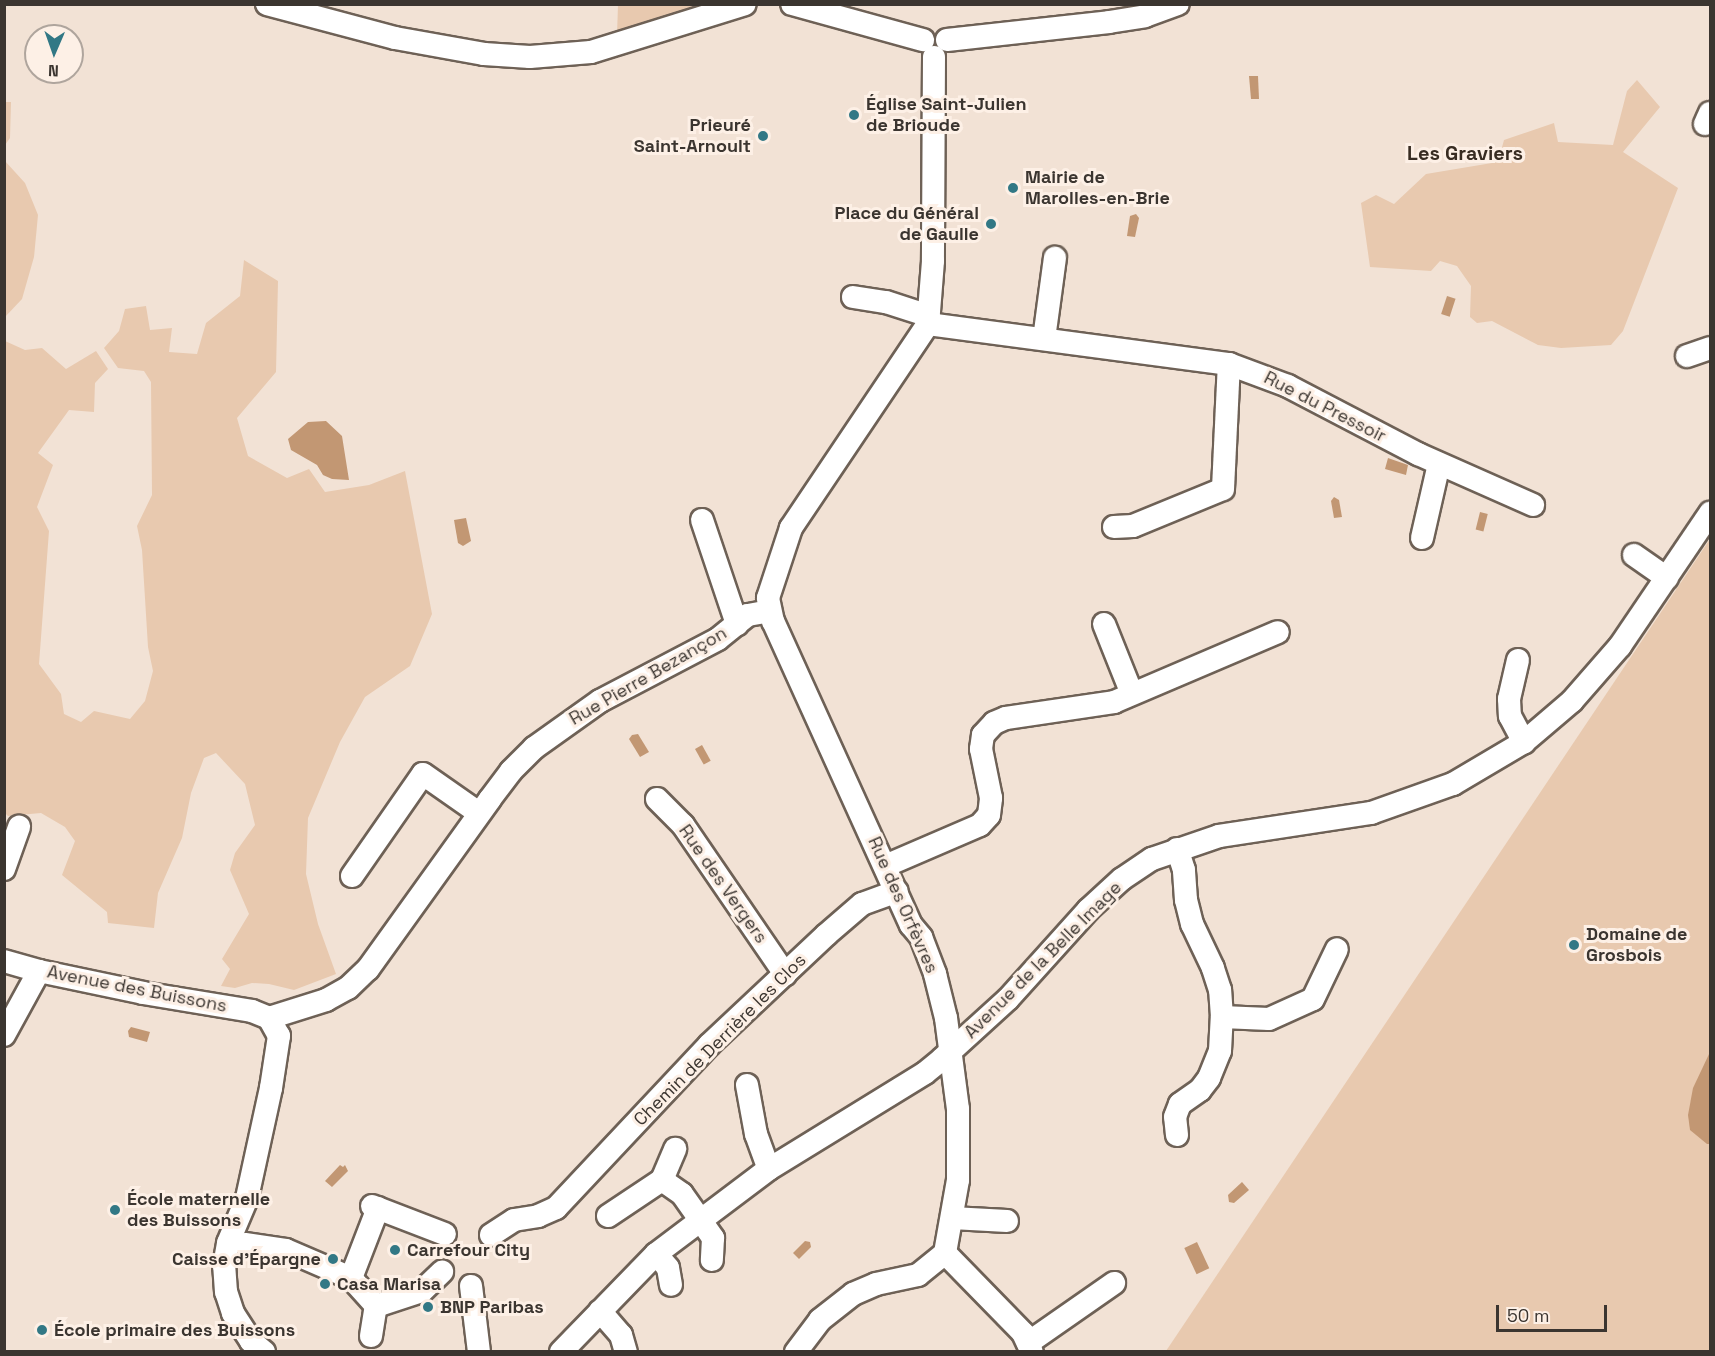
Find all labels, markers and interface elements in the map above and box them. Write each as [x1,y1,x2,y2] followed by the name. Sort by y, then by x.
[24,24,84,84] north arrow
[48,60,59,81] text: N
[866,94,1026,136] place label: Église Saint-Julien de Brioude
[847,108,861,122] marker: Église Saint-Julien de Brioude
[634,115,751,158] place label: Prieuré Saint-Arnoult
[756,129,770,143] marker: Prieuré Saint-Arnoult
[1407,141,1523,165] district label: Les Graviers
[1025,167,1170,210] place label: Mairie de Marolles-en-Brie
[1006,181,1020,195] marker: Mairie de Marolles-en-Brie
[835,203,979,246] place label: Place du Général de Gaulle
[984,217,998,231] marker: Place du Général de Gaulle
[1260,367,1390,447] street label: Rue du Pressoir
[566,622,730,730] street label: Rue Pierre Bezançon
[674,820,772,948] street label: Rue des Vergers
[863,833,943,977] street label: Rue des Orfèvres
[960,877,1126,1043] street label: Avenue de la Belle Image
[1586,924,1687,966] place label: Domaine de Grosbois
[1567,938,1581,952] marker: Domaine de Grosbois
[629,949,811,1131] street label: Chemin de Derrière les Clos
[45,961,229,1017] street label: Avenue des Buissons
[127,1189,270,1232] place label: École maternelle des Buissons
[108,1203,122,1217] marker: École maternelle des Buissons
[407,1239,530,1261] place label: Carrefour City
[388,1243,402,1257] marker: Carrefour City
[172,1248,321,1270] place label: Caisse d'Épargne
[326,1252,340,1266] marker: Caisse d'Épargne
[337,1273,441,1295] place label: Casa Marisa
[318,1277,332,1291] marker: Casa Marisa
[1499,1293,1610,1331] scale bar
[440,1296,544,1318] place label: BNP Paribas
[421,1300,435,1314] marker: BNP Paribas
[1507,1304,1549,1327] text: 50 m
[54,1319,295,1341] place label: École primaire des Buissons
[35,1323,49,1337] marker: École primaire des Buissons

